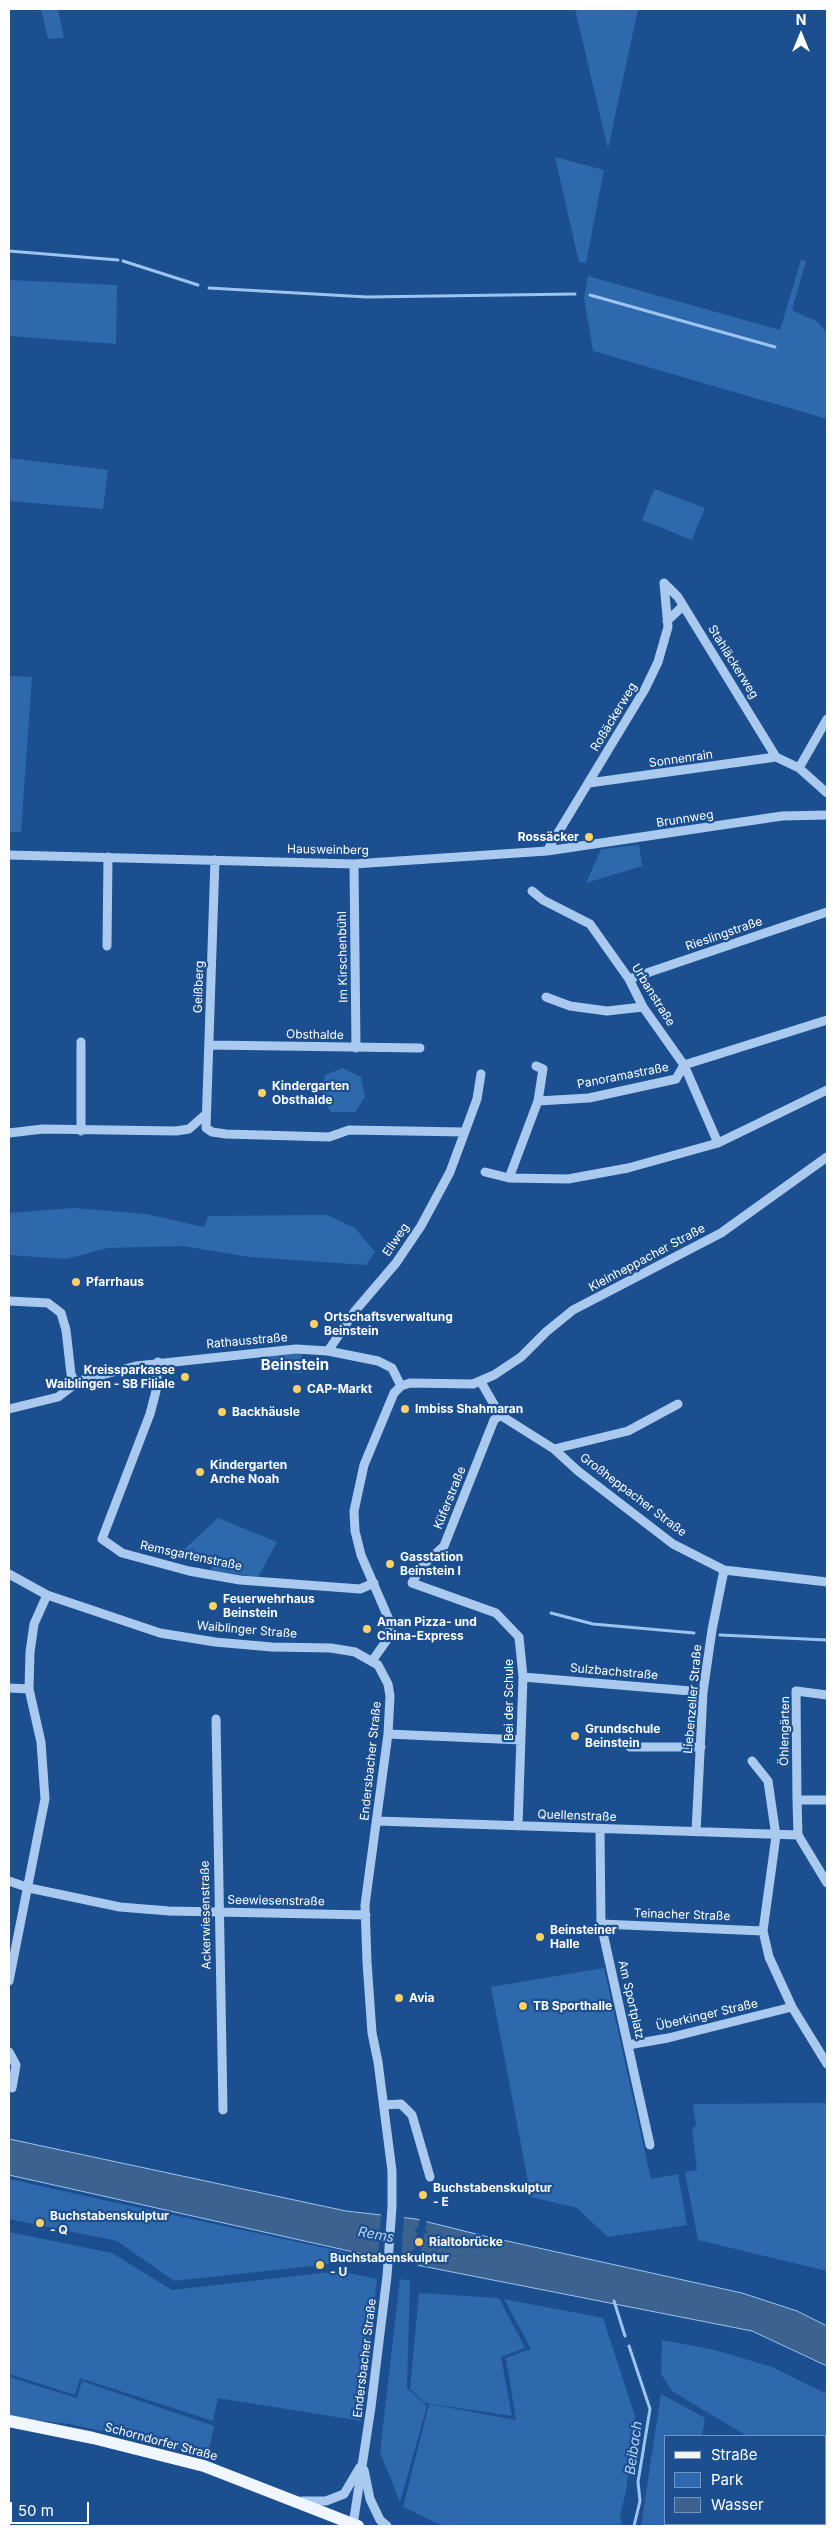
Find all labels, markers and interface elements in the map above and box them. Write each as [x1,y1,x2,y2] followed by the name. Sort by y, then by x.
[776,10,826,60] north arrow
[796,11,806,28] text: N
[705,623,761,701] street label: Stahläckerweg
[588,680,640,754] street label: Roßäckerweg
[648,747,714,771] street label: Sonnenrain
[655,807,715,831] street label: Brunnweg
[518,830,579,844] place label: Rossäcker
[583,831,595,843] marker: Rossäcker
[287,842,369,858] street label: Hausweinberg
[335,911,351,1003] street label: Im Kirschenbühl
[684,914,764,954] street label: Rieslingstraße
[191,961,207,1013] street label: Geißberg
[628,961,678,1029] street label: Urbanstraße
[286,1027,344,1043] street label: Obsthalde
[576,1060,670,1092] street label: Panoramastraße
[272,1079,349,1107] place label: Kindergarten Obsthalde
[256,1087,268,1099] marker: Kindergarten Obsthalde
[380,1221,412,1259] street label: Ellweg
[586,1221,708,1295] street label: Kleinheppacher Straße
[86,1275,144,1289] place label: Pfarrhaus
[70,1276,82,1288] marker: Pfarrhaus
[324,1310,453,1338] place label: Ortschaftsverwaltung Beinstein
[308,1318,320,1330] marker: Ortschaftsverwaltung Beinstein
[206,1330,288,1352] street label: Rathausstraße
[261,1356,329,1374] district label: Beinstein
[45,1363,175,1391] place label: Kreissparkasse Waiblingen - SB Filiale
[179,1371,191,1383] marker: Kreissparkasse Waiblingen - SB Filiale
[307,1382,372,1396] place label: CAP-Markt
[291,1383,303,1395] marker: CAP-Markt
[415,1402,523,1416] place label: Imbiss Shahmaran
[399,1403,411,1415] marker: Imbiss Shahmaran
[232,1405,300,1419] place label: Backhäusle
[216,1406,228,1418] marker: Backhäusle
[577,1450,689,1540] street label: Großheppacher Straße
[210,1458,287,1486] place label: Kindergarten Arche Noah
[431,1465,469,1531] street label: Küferstraße
[194,1466,206,1478] marker: Kindergarten Arche Noah
[139,1538,243,1574] street label: Remsgartenstraße
[400,1550,463,1578] place label: Gasstation Beinstein I
[384,1558,396,1570] marker: Gasstation Beinstein I
[223,1592,315,1620] place label: Feuerwehrhaus Beinstein
[207,1600,219,1612] marker: Feuerwehrhaus Beinstein
[377,1615,477,1643] place label: Aman Pizza- und China-Express
[196,1618,298,1642] street label: Waiblinger Straße
[361,1623,373,1635] marker: Aman Pizza- und China-Express
[681,1644,705,1754] street label: Liebenzeller Straße
[502,1659,516,1741] street label: Bei der Schule
[569,1661,659,1683] street label: Sulzbachstraße
[777,1696,793,1766] street label: Öhlengärten
[358,1701,384,1821] street label: Endersbacher Straße
[585,1722,661,1750] place label: Grundschule Beinstein
[569,1730,581,1742] marker: Grundschule Beinstein
[537,1807,617,1825] street label: Quellenstraße
[198,1860,214,1970] street label: Ackerwiesenstraße
[227,1893,325,1909] street label: Seewiesenstraße
[633,1906,731,1924] street label: Teinacher Straße
[550,1923,617,1951] place label: Beinsteiner Halle
[534,1931,546,1943] marker: Beinsteiner Halle
[615,1959,647,2041] street label: Am Sportplatz
[409,1991,435,2005] place label: Avia
[393,1992,405,2004] marker: Avia
[655,1996,759,2034] street label: Überkinger Straße
[533,1999,612,2013] place label: TB Sporthalle
[517,2000,529,2012] marker: TB Sporthalle
[433,2181,552,2209] place label: Buchstabenskulptur - E
[417,2189,429,2201] marker: Buchstabenskulptur - E
[50,2209,169,2237] place label: Buchstabenskulptur - Q
[34,2217,46,2229] marker: Buchstabenskulptur - Q
[357,2224,395,2246] water label: Rems
[429,2235,503,2249] place label: Rialtobrücke
[413,2236,425,2248] marker: Rialtobrücke
[330,2251,449,2279] place label: Buchstabenskulptur - U
[314,2259,326,2271] marker: Buchstabenskulptur - U
[351,2298,379,2418] street label: Endersbacher Straße
[103,2420,219,2464] street label: Schorndorfer Straße
[622,2420,646,2476] water label: Beibach
[664,2435,826,2525] legend
[711,2445,758,2464] text: Straße
[711,2470,743,2489] text: Park
[12,2492,91,2524] scale bar
[711,2495,764,2514] text: Wasser
[18,2501,54,2520] text: 50 m

